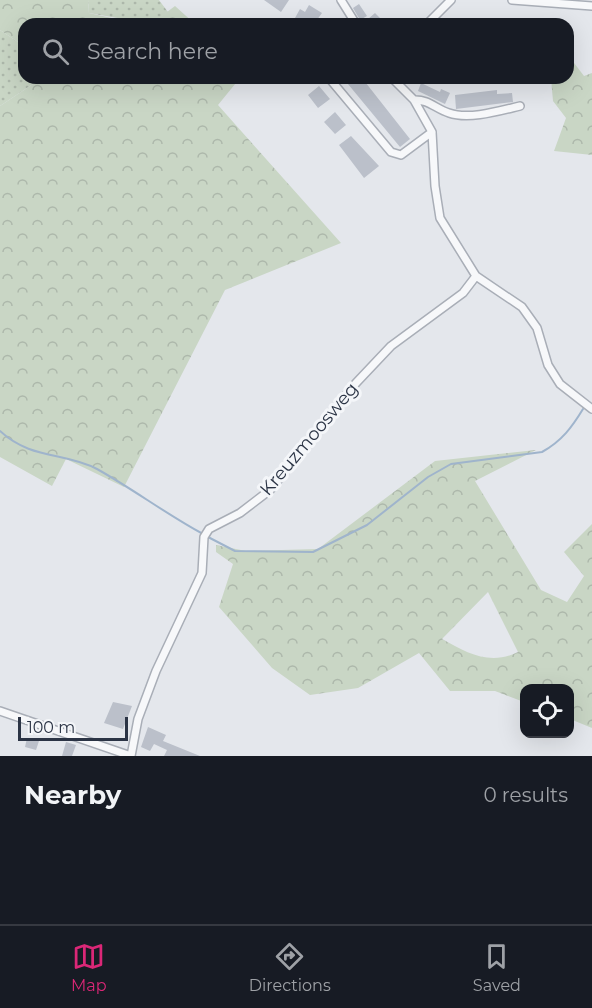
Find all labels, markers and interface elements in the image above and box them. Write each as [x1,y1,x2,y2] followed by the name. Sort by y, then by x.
[18,18,574,84] search box
[39,35,72,68] icon: search
[87,38,218,65] text: Search here
[255,378,363,500] street label: Kreuzmoosweg
[520,684,574,738] map controls
[520,684,574,738] button: locate
[18,714,128,742] scale bar
[27,718,75,737] text: 100 m
[24,779,121,811] text: Nearby
[483,783,568,807] text: 0 results
[71,940,107,995] tab: Map
[249,940,331,995] tab: Directions
[473,940,521,995] tab: Saved

